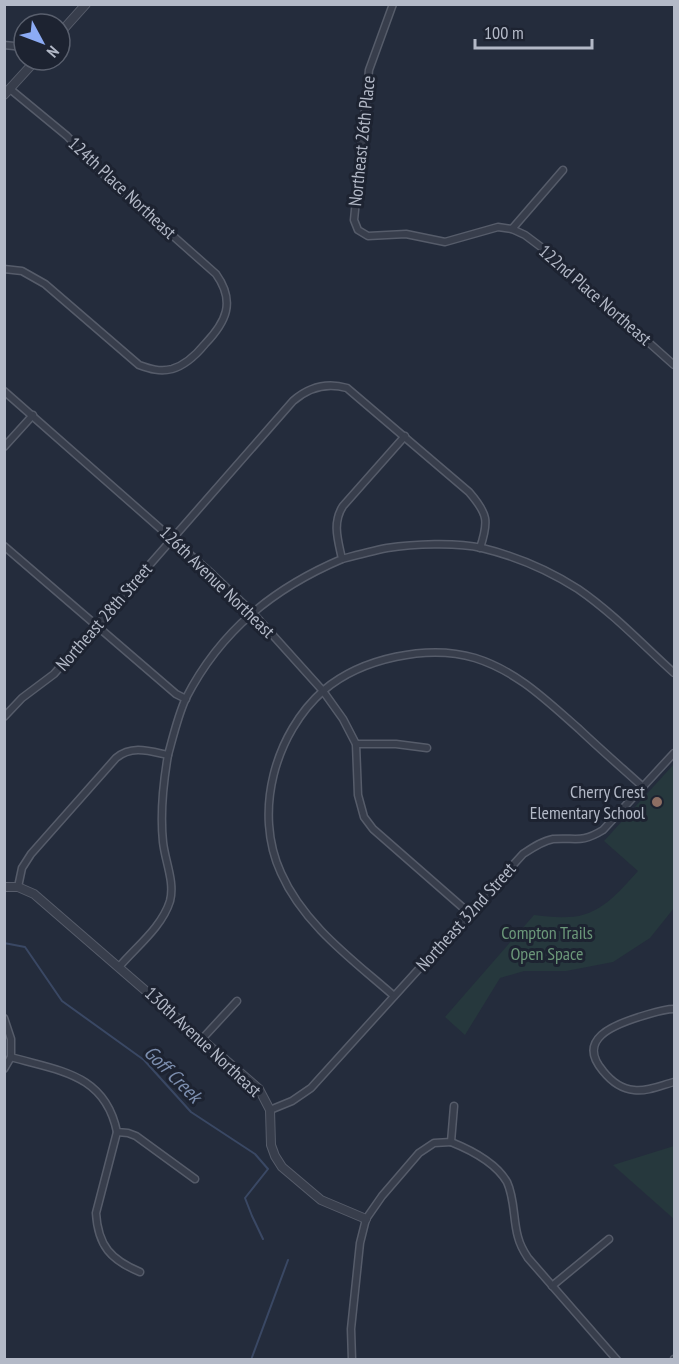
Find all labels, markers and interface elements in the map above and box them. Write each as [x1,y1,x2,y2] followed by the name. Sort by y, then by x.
[12,12,72,72] north arrow
[475,12,592,50] scale bar
[484,21,524,44] text: 100 m
[43,42,64,62] text: N
[343,75,380,207] street label: Northeast 26th Place
[64,132,181,244] street label: 124th Place Northeast
[534,239,657,350] street label: 122nd Place Northeast
[155,521,280,642] street label: 126th Avenue Northeast
[51,558,157,675] street label: Northeast 28th Street
[530,780,646,824] place label: Cherry Crest Elementary School
[650,795,664,809] marker: Cherry Crest Elementary School
[411,858,520,976] street label: Northeast 32nd Street
[501,921,593,965] park label: Compton Trails Open Space
[140,982,267,1102] street label: 130th Avenue Northeast
[139,1040,209,1110] water label: Goff Creek

